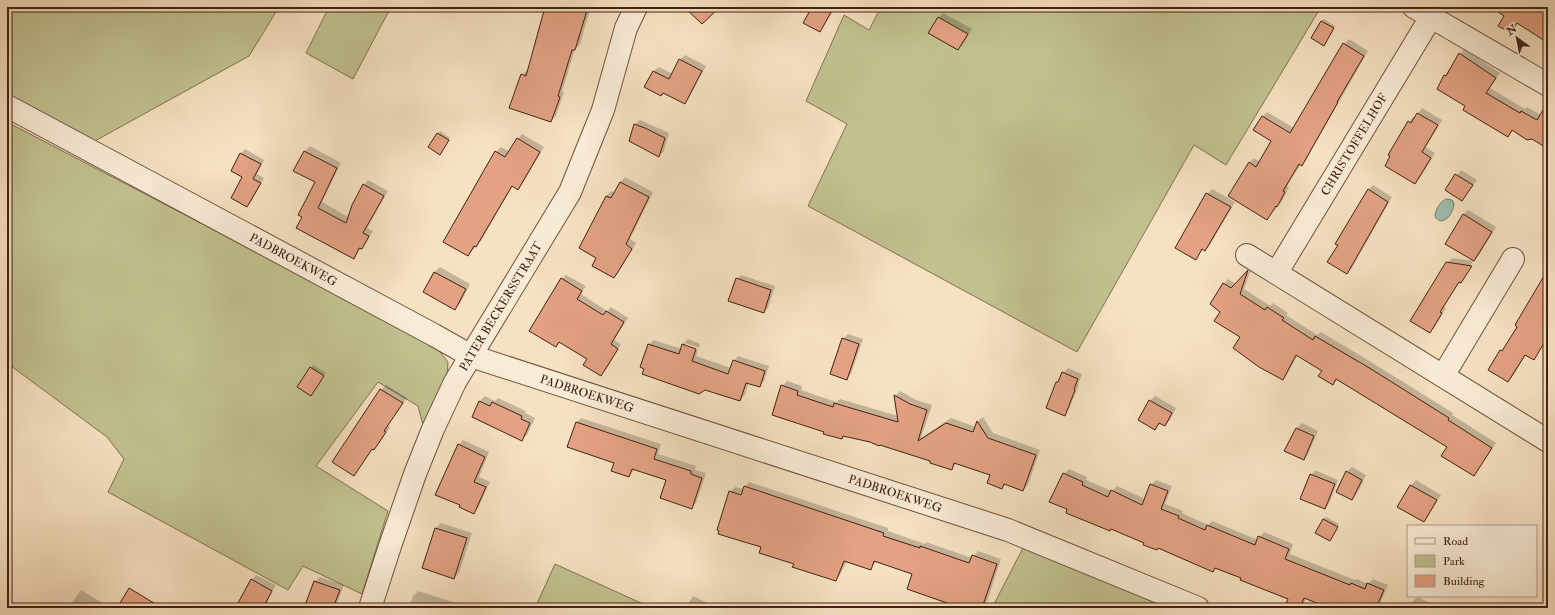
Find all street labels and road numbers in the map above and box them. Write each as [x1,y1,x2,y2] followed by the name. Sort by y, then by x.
[1317,90,1391,198] street label: CHRISTOFFELHOF
[247,230,340,289] street label: PADBROEKWEG
[456,239,546,374] street label: PATER BECKERSSTRAAT
[538,371,636,416] street label: PADBROEKWEG
[847,471,944,516] street label: PADBROEKWEG

